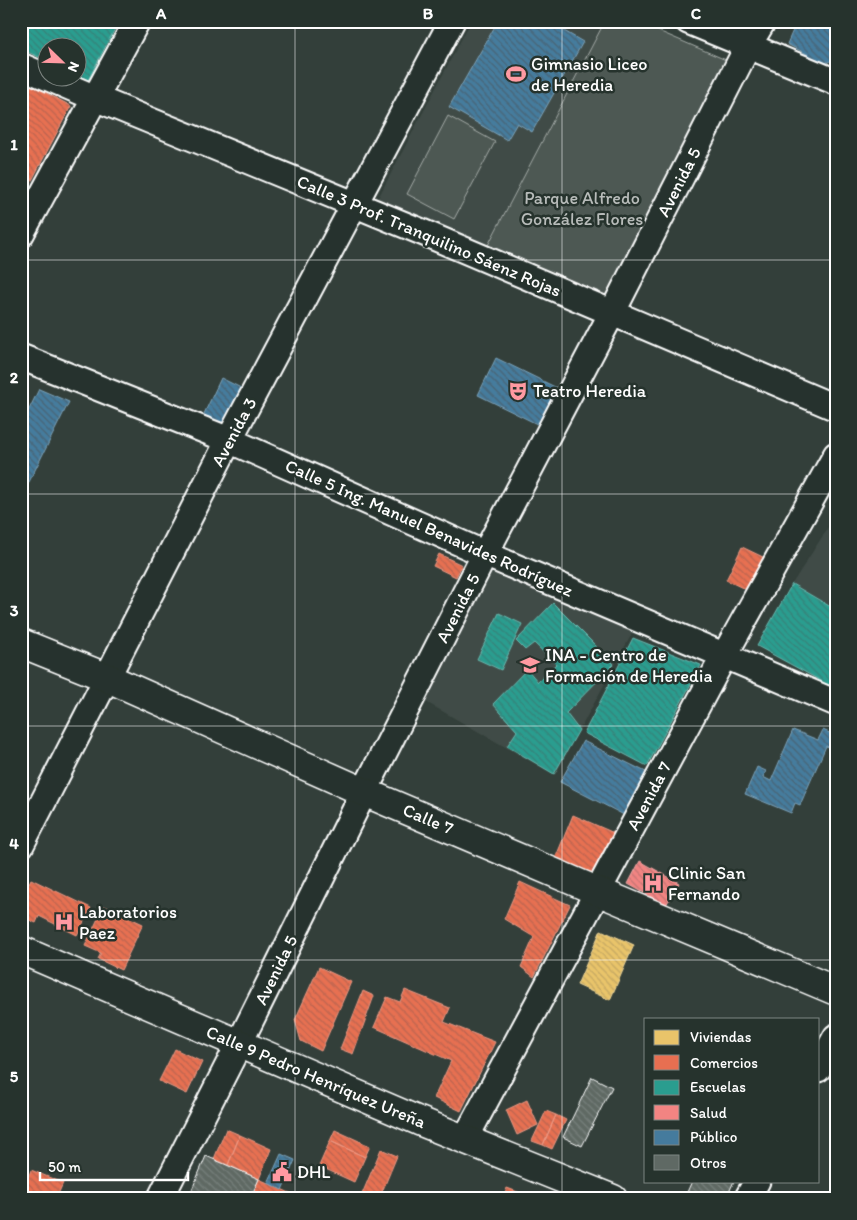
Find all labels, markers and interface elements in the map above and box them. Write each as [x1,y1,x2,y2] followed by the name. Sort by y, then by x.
[155,4,167,23] text: A
[423,4,434,23] text: B
[691,4,702,23] text: C
[38,38,88,88] north arrow
[531,53,648,96] place label: Gimnasio Liceo de Heredia
[64,59,83,75] text: N
[505,63,527,85] sports icon: Gimnasio Liceo de Heredia
[10,135,18,154] text: 1
[652,144,706,220] street label: Avenida 5
[294,170,564,302] street label: Calle 3 Prof. Tranquilino Sáenz Rojas
[521,187,643,230] park label: Parque Alfredo González Flores
[10,368,19,387] text: 2
[507,380,529,402] theatre icon: Teatro Heredia
[533,380,647,402] place label: Teatro Heredia
[207,393,261,470] street label: Avenida 3
[282,454,576,602] street label: Calle 5 Ing. Manuel Benavides Rodríguez
[431,570,485,646] street label: Avenida 5
[10,601,19,620] text: 3
[545,644,712,687] place label: INA - Centro de Formación de Heredia
[519,654,541,676] school or university icon: INA - Centro de Formación de Heredia
[622,758,676,834] street label: Avenida 7
[399,799,457,839] street label: Calle 7
[9,834,19,853] text: 4
[668,862,746,905] place label: Clinic San Fernando
[642,872,664,894] hospital icon: Clinic San Fernando
[79,901,177,944] place label: Laboratorios Paez
[53,911,75,933] hospital icon: Laboratorios Paez
[250,931,302,1009] street label: Avenida 5
[644,1018,820,1182] legend
[203,1021,430,1134] street label: Calle 9 Pedro Henríquez Ureña
[690,1028,752,1046] text: Viviendas
[690,1054,758,1072] text: Comercios
[10,1067,19,1086] text: 5
[690,1078,746,1096] text: Escuelas
[690,1104,727,1122] text: Salud
[690,1128,737,1146] text: Público
[40,1150,188,1182] scale bar
[690,1154,727,1172] text: Otros
[48,1158,81,1176] text: 50 m
[271,1161,293,1183] public building icon: DHL
[297,1161,330,1183] place label: DHL

